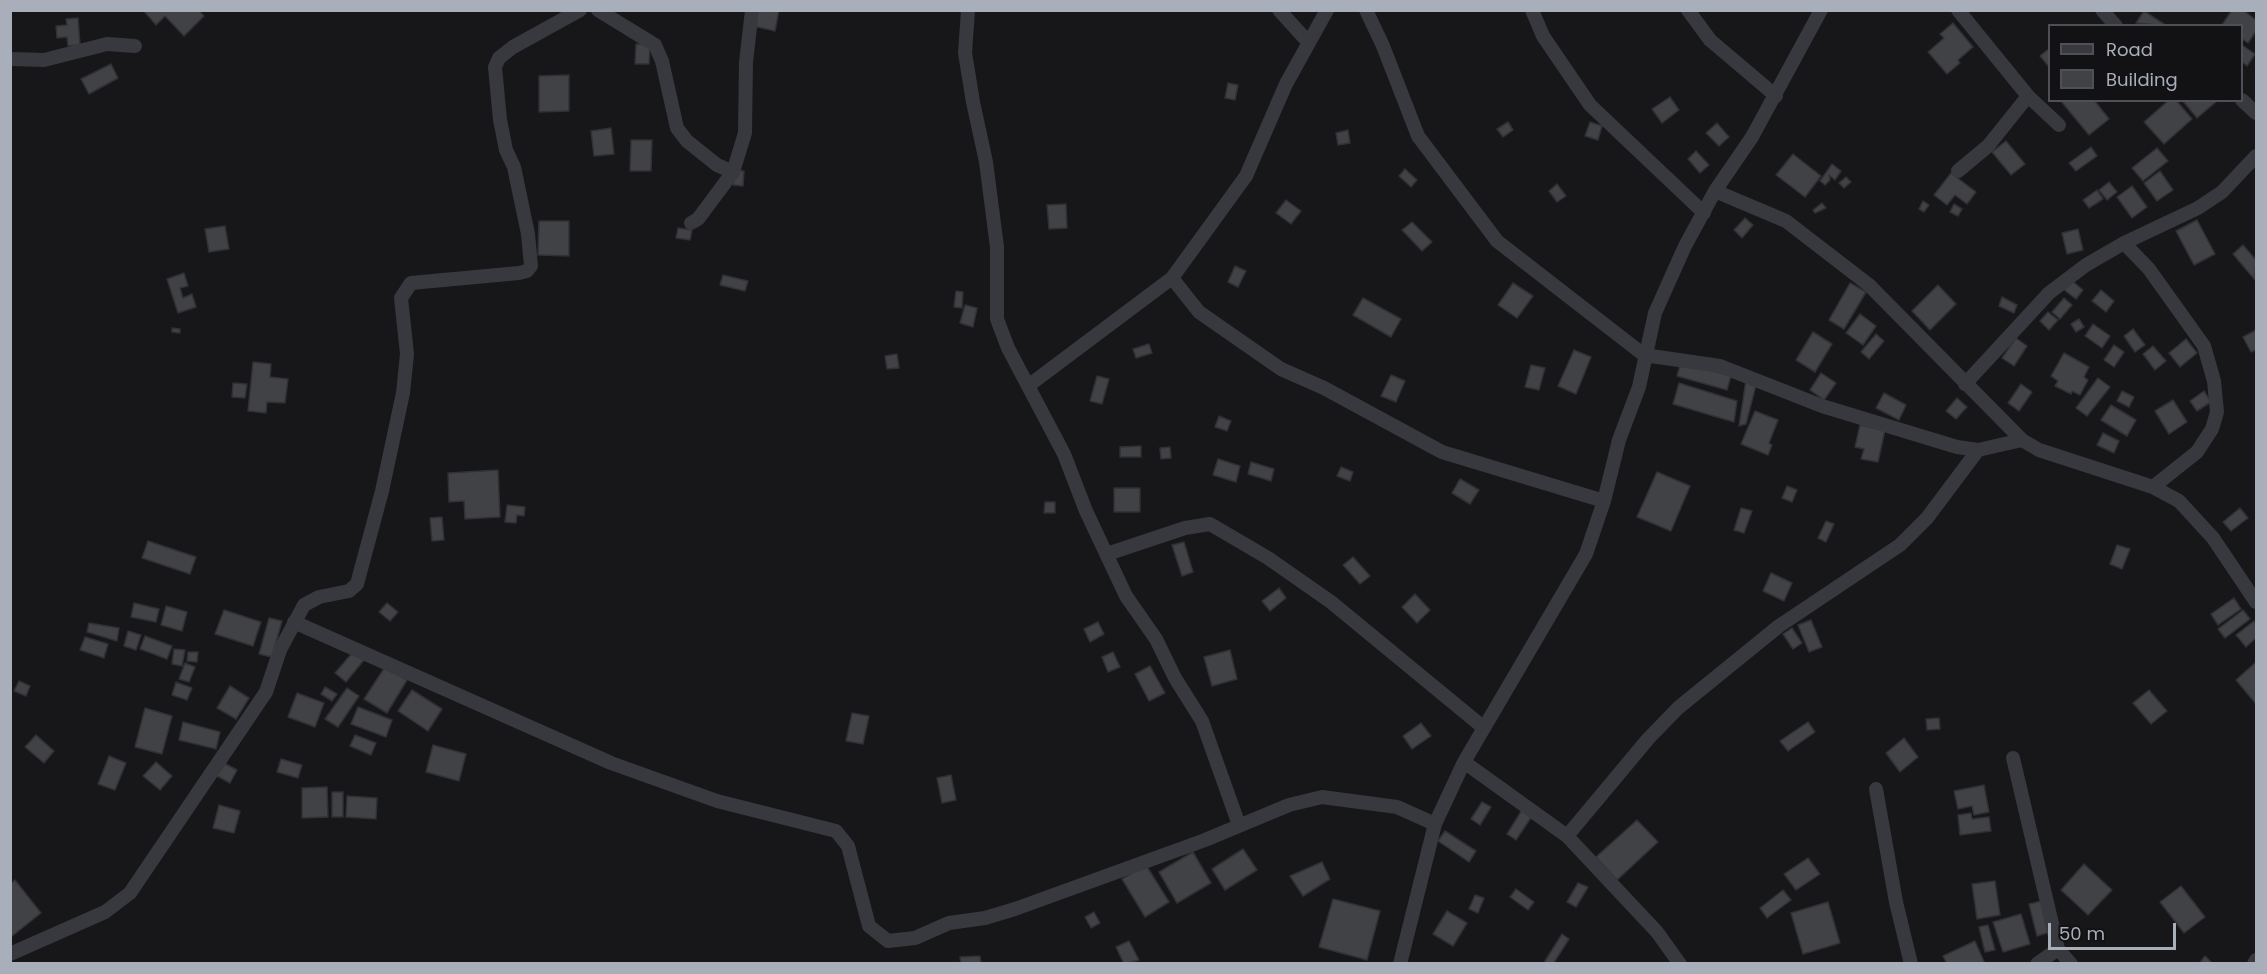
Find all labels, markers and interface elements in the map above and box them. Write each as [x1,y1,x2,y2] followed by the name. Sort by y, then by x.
[2048,24,2243,102] legend
[2106,37,2153,62] text: Road
[2106,67,2178,92] text: Building
[2051,911,2178,949] scale bar
[2059,921,2105,946] text: 50 m

